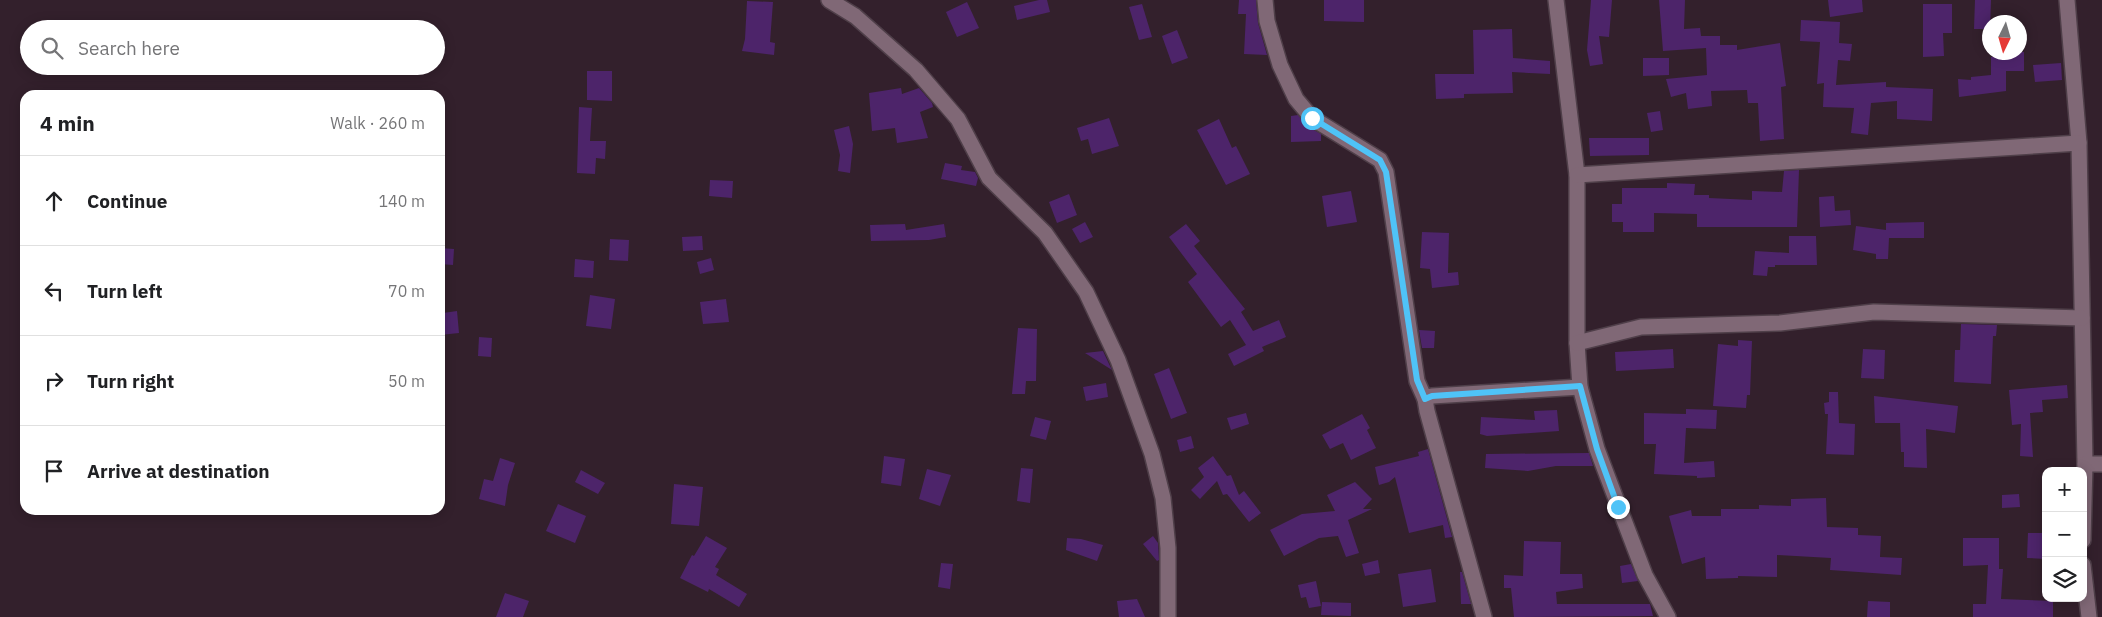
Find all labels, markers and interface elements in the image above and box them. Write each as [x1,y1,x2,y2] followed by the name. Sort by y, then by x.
[1982,15,2027,60] north arrow
[20,20,445,75] search box
[38,34,66,62] icon: search
[78,36,180,60] text: Search here
[1301,107,1324,130] route start
[40,109,95,137] text: 4 min
[330,113,425,133] text: Walk · 260 m
[40,187,68,215] icon: ahead
[87,189,167,213] text: Continue
[378,191,425,211] text: 140 m
[40,277,68,305] icon: left
[87,279,163,303] text: Turn left
[388,281,425,301] text: 70 m
[40,367,68,395] icon: right
[87,369,174,393] text: Turn right
[388,371,425,391] text: 50 m
[40,457,68,485] icon: arrive
[87,459,270,483] text: Arrive at destination
[2042,467,2087,602] map controls
[2042,467,2087,512] button: +
[1607,496,1630,519] route end
[2042,512,2087,557] button: −
[2042,557,2087,602] button: layers

